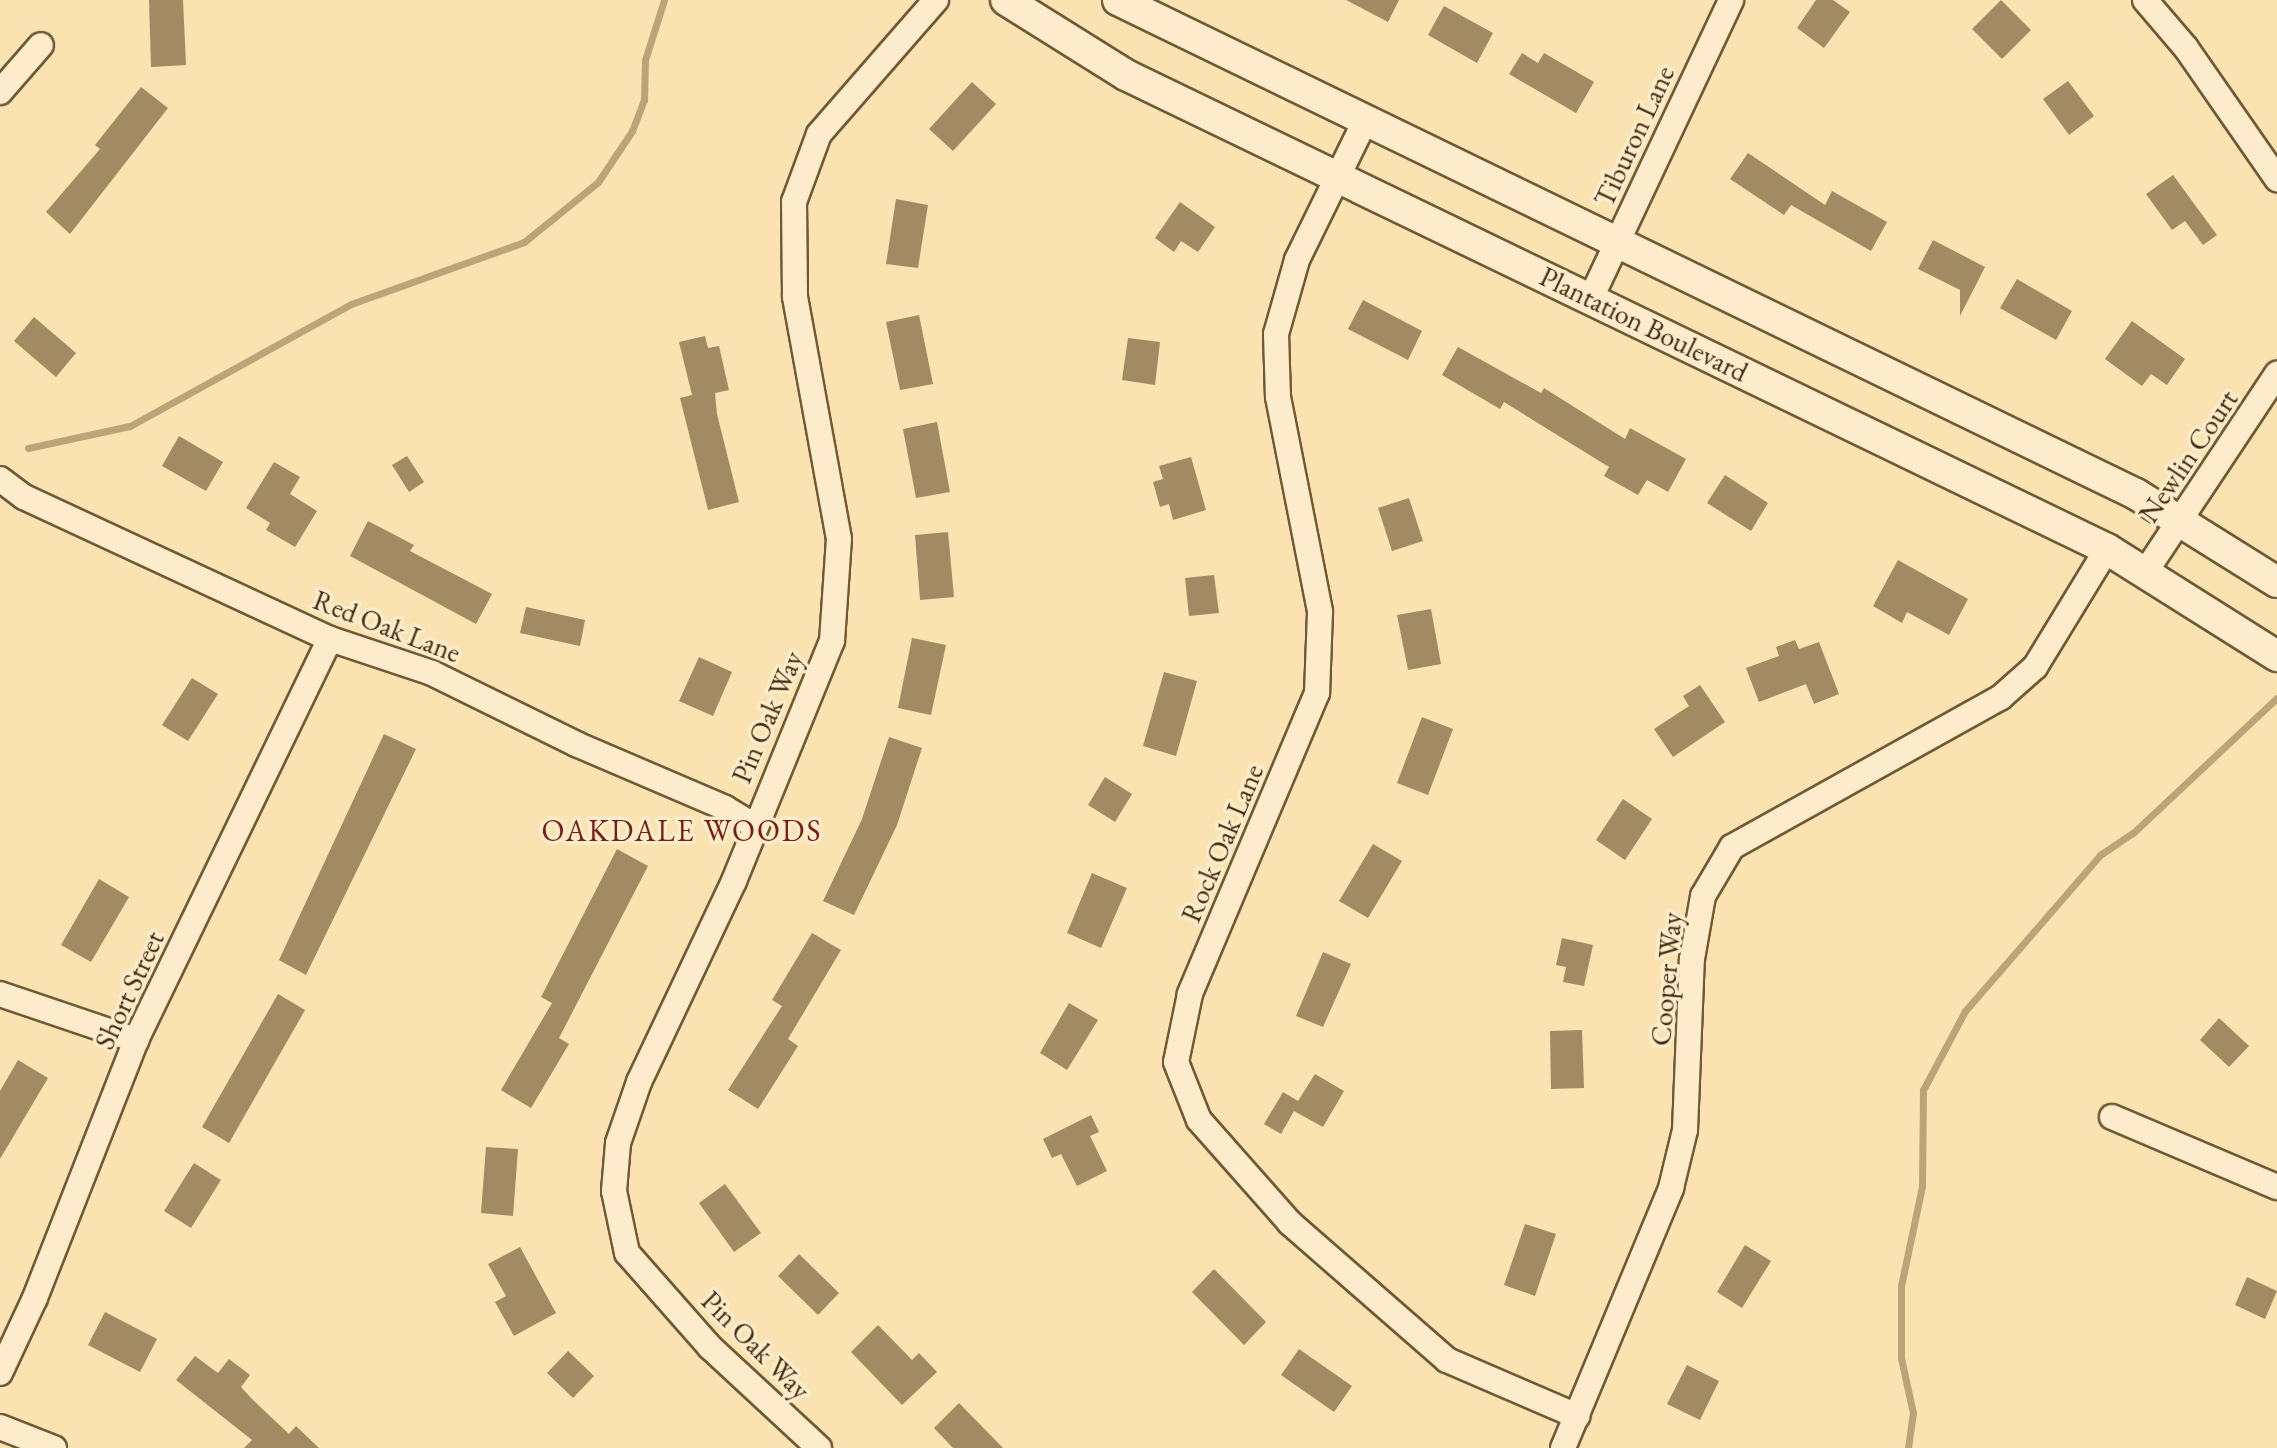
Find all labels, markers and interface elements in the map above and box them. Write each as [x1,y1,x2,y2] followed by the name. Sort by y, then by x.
[1587,60,1681,212] street label: Tiburon Lane
[1535,259,1753,389] street label: Plantation Boulevard
[2131,383,2245,529] street label: Newlin Court
[309,583,465,669] street label: Red Oak Lane
[724,646,810,788] street label: Pin Oak Way
[1174,759,1270,927] street label: Rock Oak Lane
[542,813,822,849] district label: OAKDALE WOODS
[1643,911,1689,1047] street label: Cooper Way
[87,926,171,1054] street label: Short Street
[695,1284,817,1406] street label: Pin Oak Way

